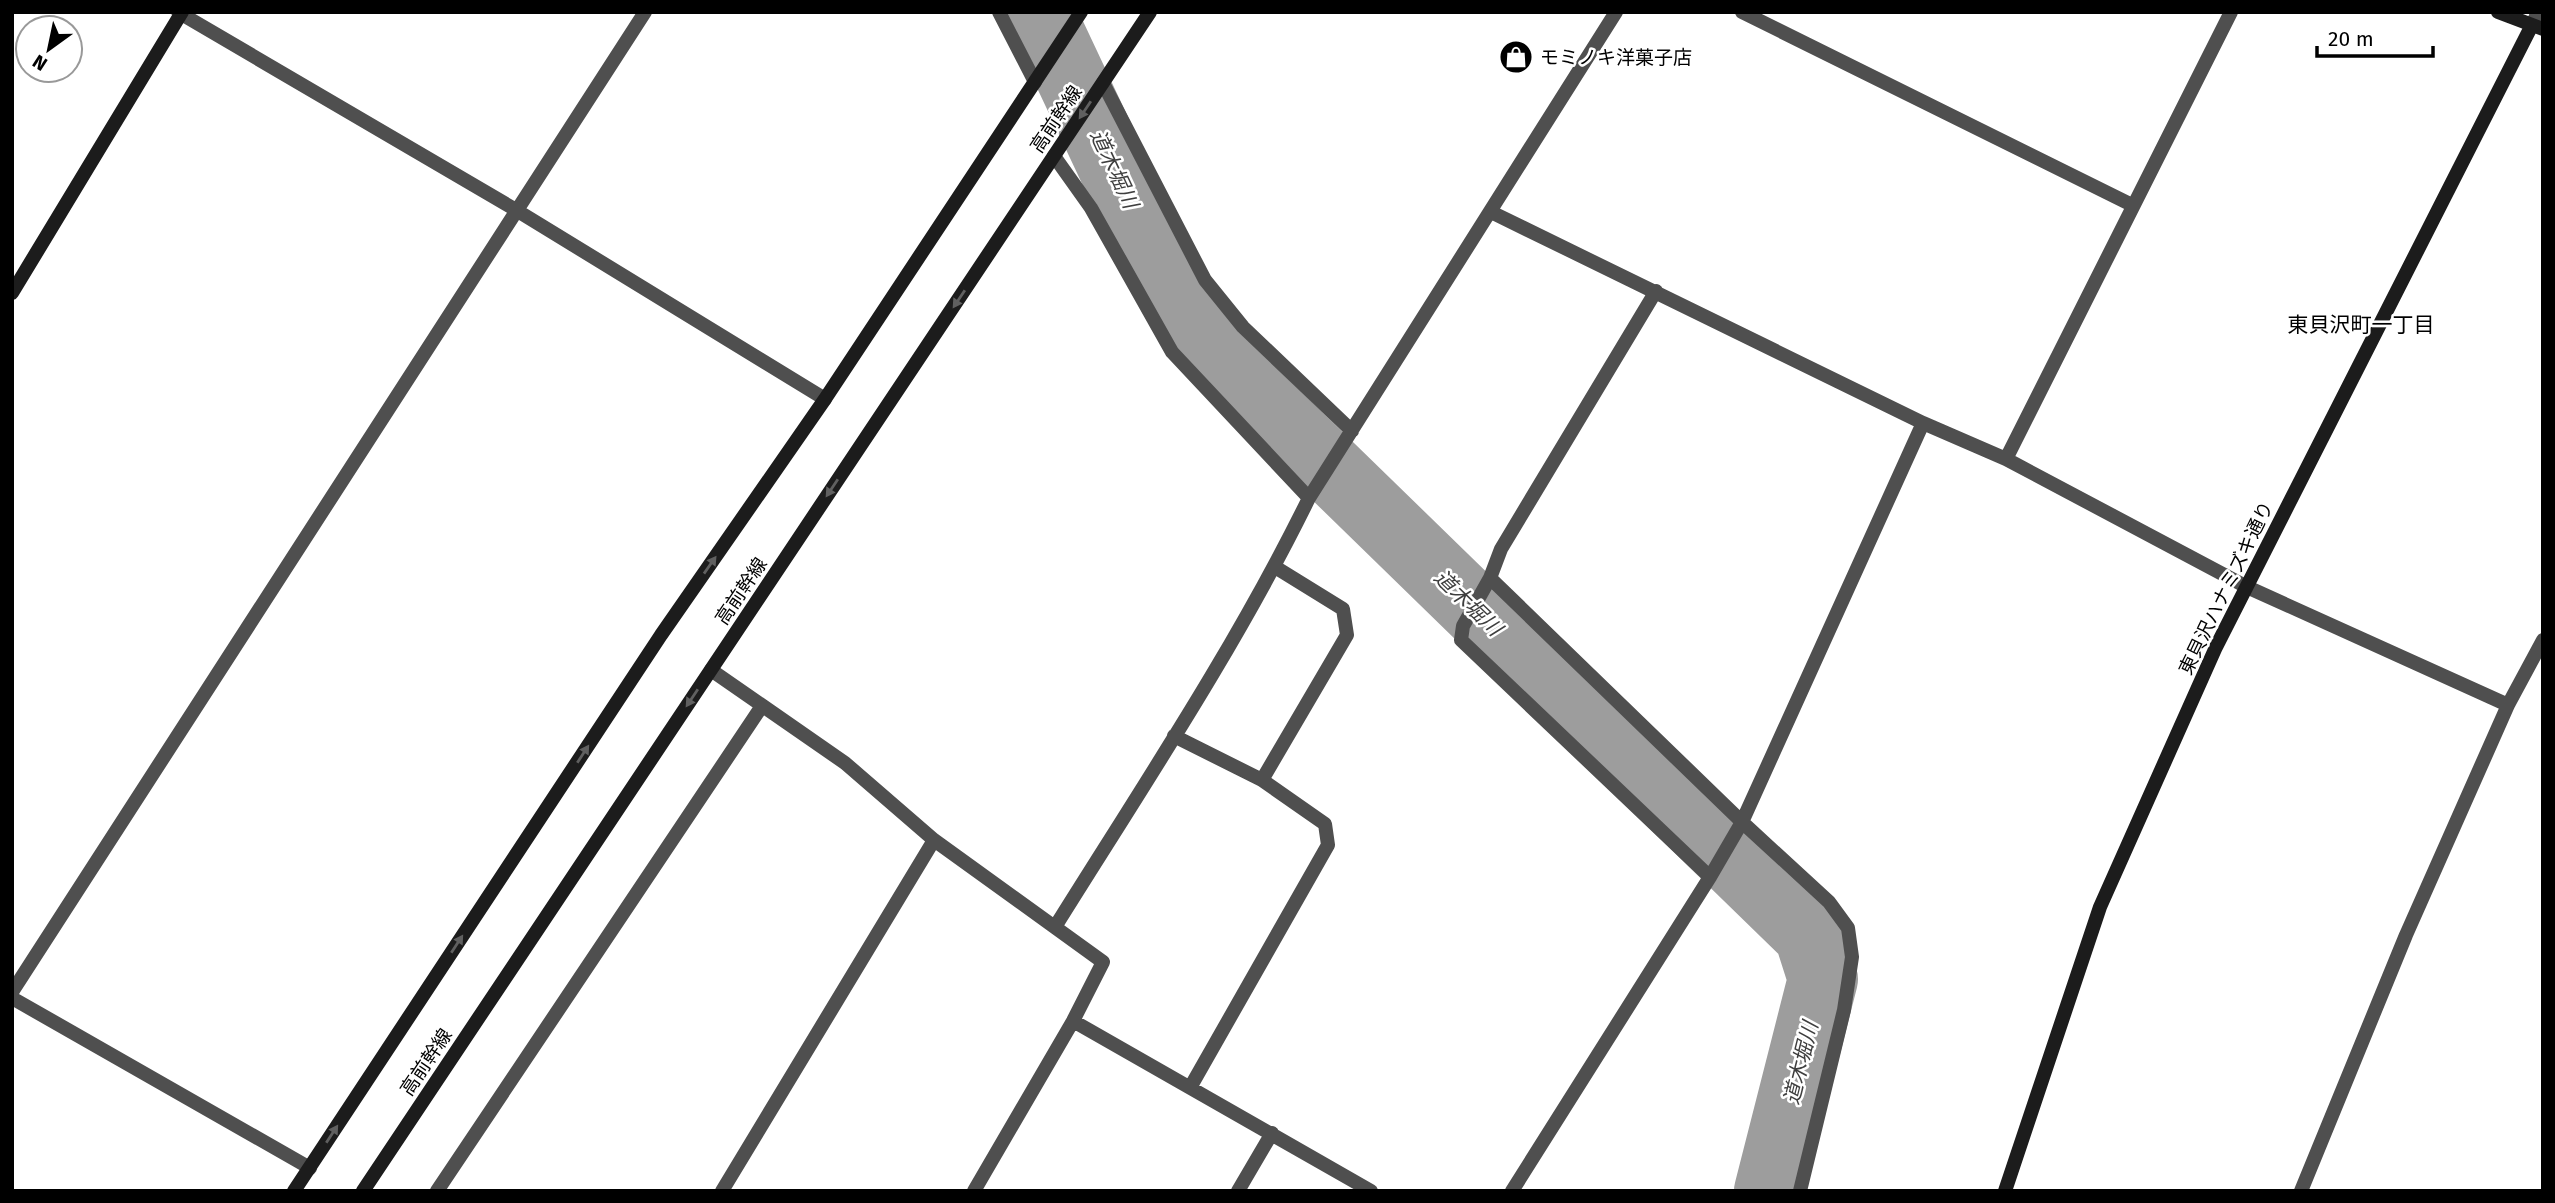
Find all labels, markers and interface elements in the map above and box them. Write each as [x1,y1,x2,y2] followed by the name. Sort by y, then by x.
[14,14,84,84] north arrow
[2317,14,2432,58] scale bar
[2328,26,2374,52] text: 20 m
[1497,38,1535,76] shop icon: モミノキ洋菓子店
[1540,46,1692,69] place label: モミノキ洋菓子店
[28,50,52,76] text: N
[1025,81,1087,157] street label: 高前幹線
[1078,101,1092,119] one-way arrow
[1084,125,1144,214] water label: 道木堀川
[952,289,965,309] one-way arrow
[2288,312,2435,338] district label: 東貝沢町一丁目
[826,478,839,498] one-way arrow
[2174,498,2278,678] street label: 東貝沢ハナミズキ通り
[710,553,772,629] street label: 高前幹線
[703,556,717,574] one-way arrow
[1429,564,1509,643] water label: 道木堀川
[686,688,699,707] one-way arrow
[576,745,590,763] one-way arrow
[451,934,464,954] one-way arrow
[1778,1017,1824,1107] water label: 道木堀川
[395,1024,457,1100] street label: 高前幹線
[325,1125,339,1143] one-way arrow

